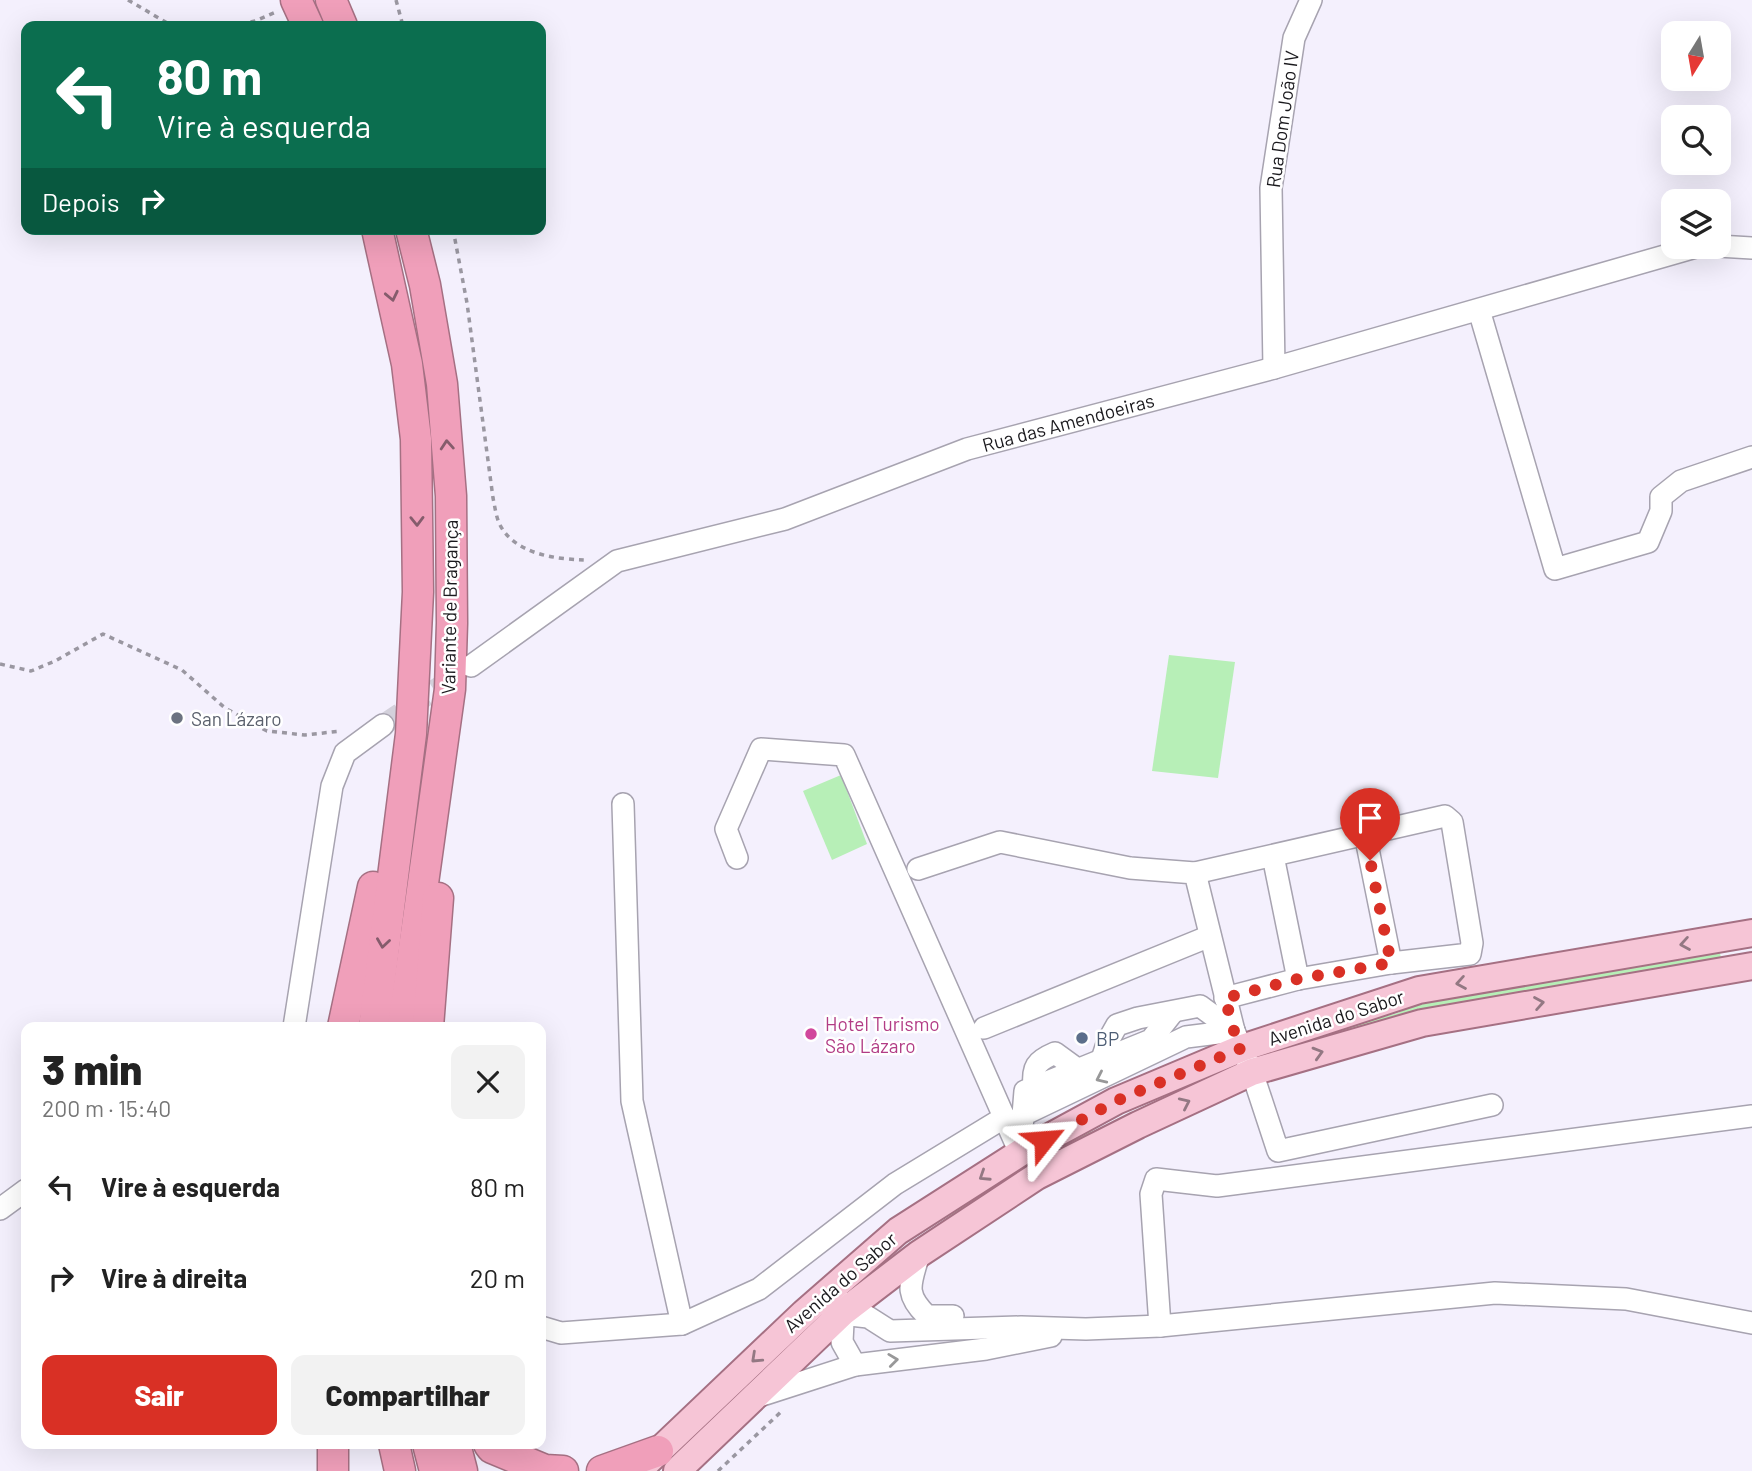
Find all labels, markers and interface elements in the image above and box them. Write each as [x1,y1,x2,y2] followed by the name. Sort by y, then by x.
[1661,21,1731,91] north arrow
[1661,21,1731,259] map controls
[157,46,262,105] text: 80 m
[42,49,133,140] icon: left
[1261,49,1303,189] street label: Rua Dom João IV
[1661,105,1731,175] button: search
[157,106,371,144] text: Vire à esquerda
[133,182,171,220] icon: right
[42,186,119,217] text: Depois
[1661,189,1731,259] button: layers
[384,290,399,302] one-way arrow
[979,388,1157,456] street label: Rua das Amendoeiras
[440,440,455,451] one-way arrow
[409,516,425,527] one-way arrow
[436,519,462,695] street label: Variante de Bragança
[191,707,282,730] place label: San Lázaro
[169,710,185,726] marker: San Lázaro
[1340,788,1400,860] pin
[1351,799,1389,837] icon: arrive
[1679,936,1691,951] one-way arrow
[376,937,391,948] one-way arrow
[1455,975,1467,990] one-way arrow
[1265,984,1407,1050] street label: Avenida do Sabor
[1533,996,1545,1011] one-way arrow
[825,1012,940,1057] place label: Hotel Turismo São Lázaro
[803,1026,819,1042] marker: Hotel Turismo São Lázaro
[1096,1027,1119,1050] place label: BP
[1074,1030,1090,1046] marker: BP
[42,1043,142,1093] text: 3 min
[451,1045,525,1119] button: close
[1312,1047,1324,1061] one-way arrow
[1096,1069,1108,1083] one-way arrow
[42,1094,171,1122] text: 200 m · 15:40
[1178,1097,1190,1111] one-way arrow
[1007,1103,1081,1177] position arrow
[42,1168,80,1206] icon: left
[978,1168,991,1181] one-way arrow
[101,1171,280,1202] text: Vire à esquerda
[470,1171,525,1202] text: 80 m
[779,1227,901,1337] street label: Avenida do Sabor
[42,1259,80,1297] icon: right
[101,1262,247,1293] text: Vire à direita
[470,1262,525,1293] text: 20 m
[751,1350,764,1363] one-way arrow
[887,1353,898,1368] one-way arrow
[42,1355,277,1435] button: Sair
[291,1355,525,1435] button: Compartilhar

